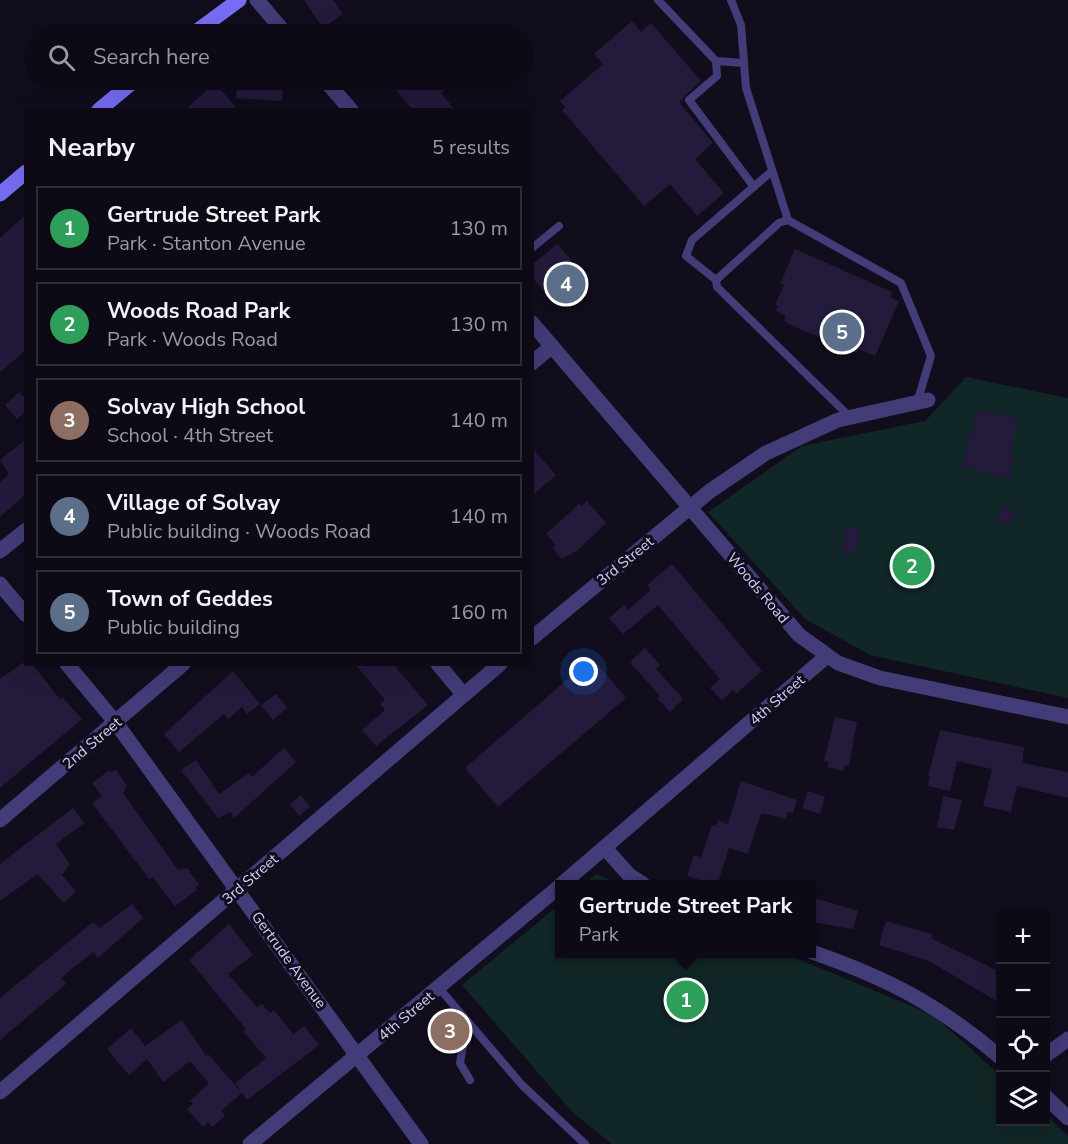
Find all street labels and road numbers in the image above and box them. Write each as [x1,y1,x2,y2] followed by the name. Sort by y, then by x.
[592,531,658,590] street label: 3rd Street
[722,548,794,628] street label: Woods Road
[745,670,810,730] street label: 4th Street
[58,712,126,773] street label: 2nd Street
[218,849,283,909] street label: 3rd Street
[247,907,331,1013] street label: Gertrude Avenue
[374,986,439,1045] street label: 4th Street

